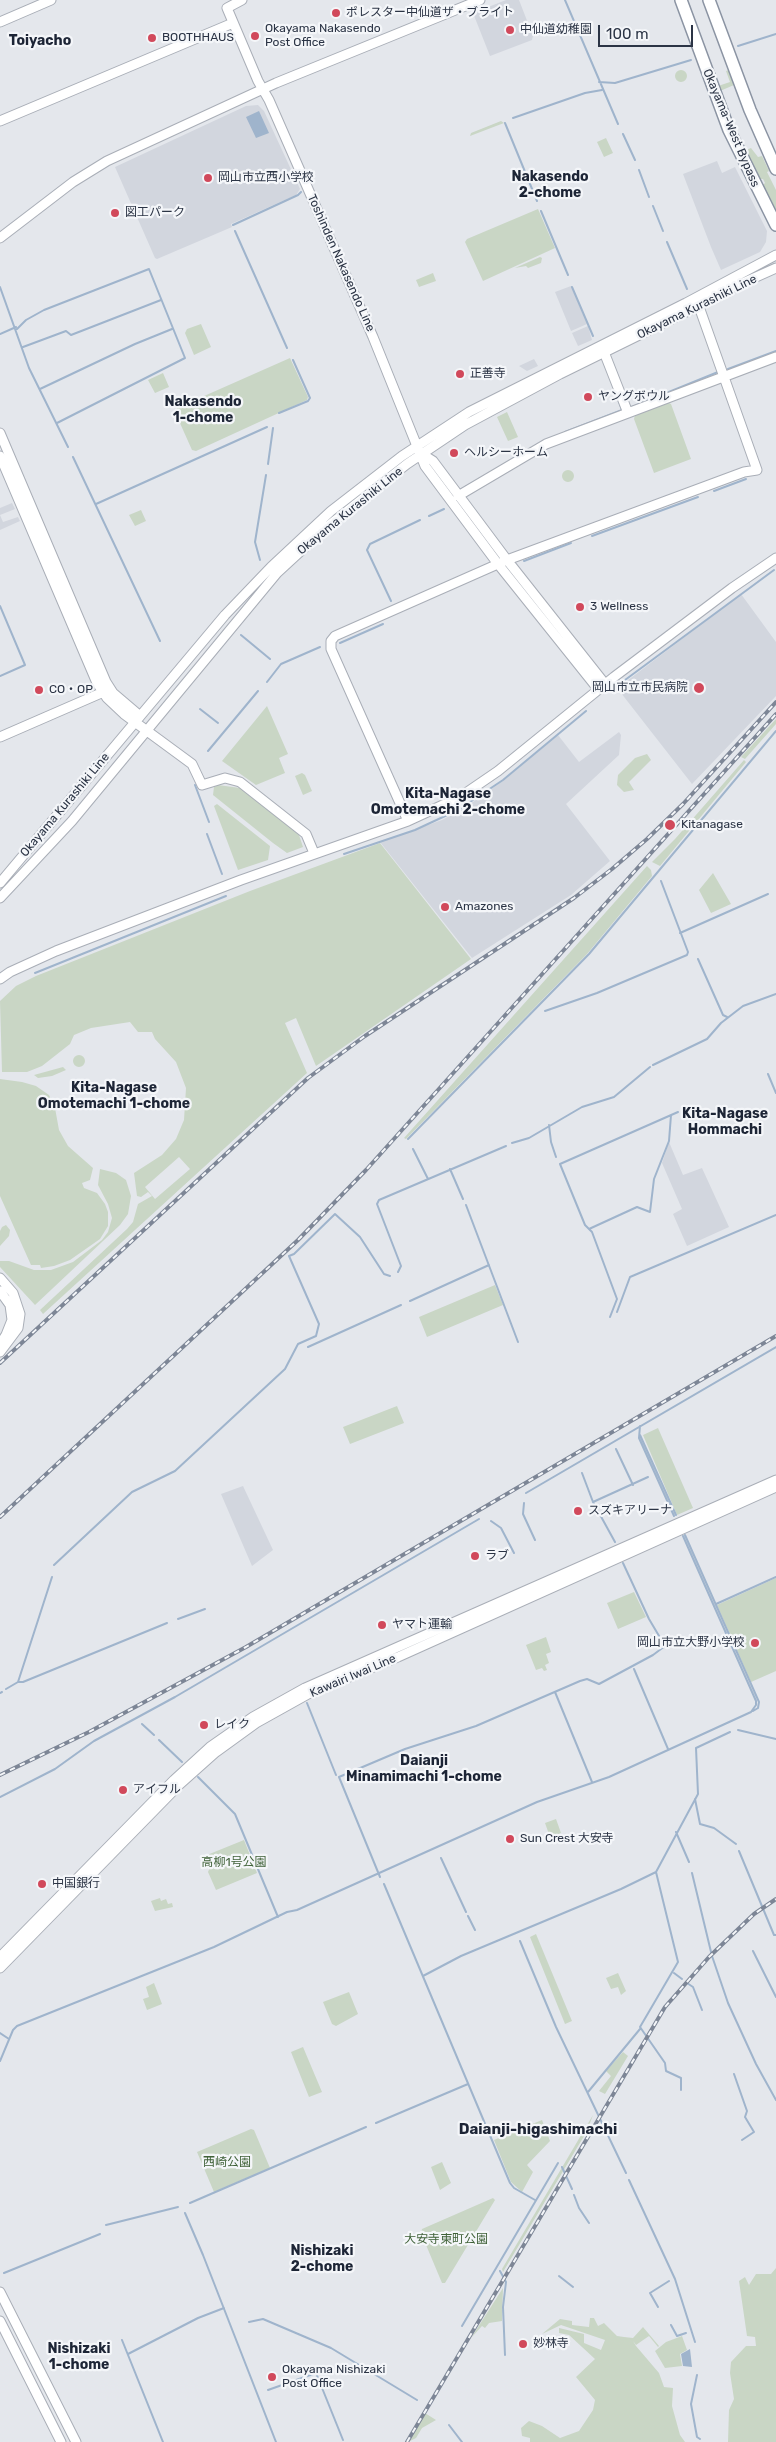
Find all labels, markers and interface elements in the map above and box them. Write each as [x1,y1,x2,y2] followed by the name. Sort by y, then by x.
[346,6,514,20] place label: ポレスター中仙道ザ・ブライト
[330,7,342,19] marker: ポレスター中仙道ザ・ブライト
[601,15,696,47] scale bar
[265,22,381,50] place label: Okayama Nakasendo Post Office
[520,23,592,37] place label: 中仙道幼稚園
[504,24,516,36] marker: 中仙道幼稚園
[606,25,648,43] text: 100 m
[249,30,261,42] marker: Okayama Nakasendo Post Office
[162,31,234,45] place label: BOOTHHAUS
[146,32,158,44] marker: BOOTHHAUS
[9,33,71,49] district label: Toiyacho
[700,67,762,189] street label: Okayama-West Bypass
[511,169,589,202] district label: Nakasendo 2-chome
[218,171,314,185] place label: 岡山市立西小学校
[202,172,214,184] marker: 岡山市立西小学校
[304,192,378,334] street label: Toshinden Nakasendo Line
[125,206,185,220] place label: 図工パーク
[109,207,121,219] marker: 図工パーク
[635,272,759,342] street label: Okayama Kurashiki Line
[470,367,506,381] place label: 正善寺
[454,368,466,380] marker: 正善寺
[598,390,670,404] place label: ヤングボウル
[582,391,594,403] marker: ヤングボウル
[164,394,242,427] district label: Nakasendo 1-chome
[464,446,548,460] place label: ヘルシーホーム
[448,447,460,459] marker: ヘルシーホーム
[294,464,406,558] street label: Okayama Kurashiki Line
[590,600,648,614] place label: 3 Wellness
[574,601,586,613] marker: 3 Wellness
[592,681,688,695] place label: 岡山市立市民病院
[692,681,706,695] marker: 岡山市立市民病院
[49,683,93,697] place label: CO・OP
[33,684,45,696] marker: CO・OP
[17,750,113,860] street label: Okayama Kurashiki Line
[371,786,525,819] district label: Kita-Nagase Omotemachi 2-chome
[663,818,677,832] marker: Kitanagase
[681,818,743,832] place label: Kitanagase
[455,900,513,914] place label: Amazones
[439,901,451,913] marker: Amazones
[38,1080,190,1112] district label: Kita-Nagase Omotemachi 1-chome
[682,1106,768,1138] district label: Kita-Nagase Hommachi
[588,1504,672,1518] place label: スズキアリーナ
[572,1505,584,1517] marker: スズキアリーナ
[485,1549,509,1563] place label: ラブ
[469,1550,481,1562] marker: ラブ
[392,1618,452,1632] place label: ヤマト運輸
[376,1619,388,1631] marker: ヤマト運輸
[637,1636,745,1650] place label: 岡山市立大野小学校
[749,1637,761,1649] marker: 岡山市立大野小学校
[308,1651,398,1701] street label: Kawairi Iwai Line
[214,1718,250,1732] place label: レイク
[198,1719,210,1731] marker: レイク
[346,1753,502,1785] district label: Daianji Minamimachi 1-chome
[133,1783,181,1797] place label: アイフル
[117,1784,129,1796] marker: アイフル
[520,1832,614,1846] place label: Sun Crest 大安寺
[504,1833,516,1845] marker: Sun Crest 大安寺
[201,1856,267,1870] park label: 高柳1号公園
[52,1877,100,1891] place label: 中国銀行
[36,1878,48,1890] marker: 中国銀行
[459,2121,617,2139] district label: Daianji-higashimachi
[203,2156,251,2170] park label: 西崎公園
[404,2233,488,2247] park label: 大安寺東町公園
[290,2243,354,2276] district label: Nishizaki 2-chome
[533,2337,569,2351] place label: 妙林寺
[517,2338,529,2350] marker: 妙林寺
[47,2341,111,2374] district label: Nishizaki 1-chome
[282,2363,385,2391] place label: Okayama Nishizaki Post Office
[266,2371,278,2383] marker: Okayama Nishizaki Post Office

